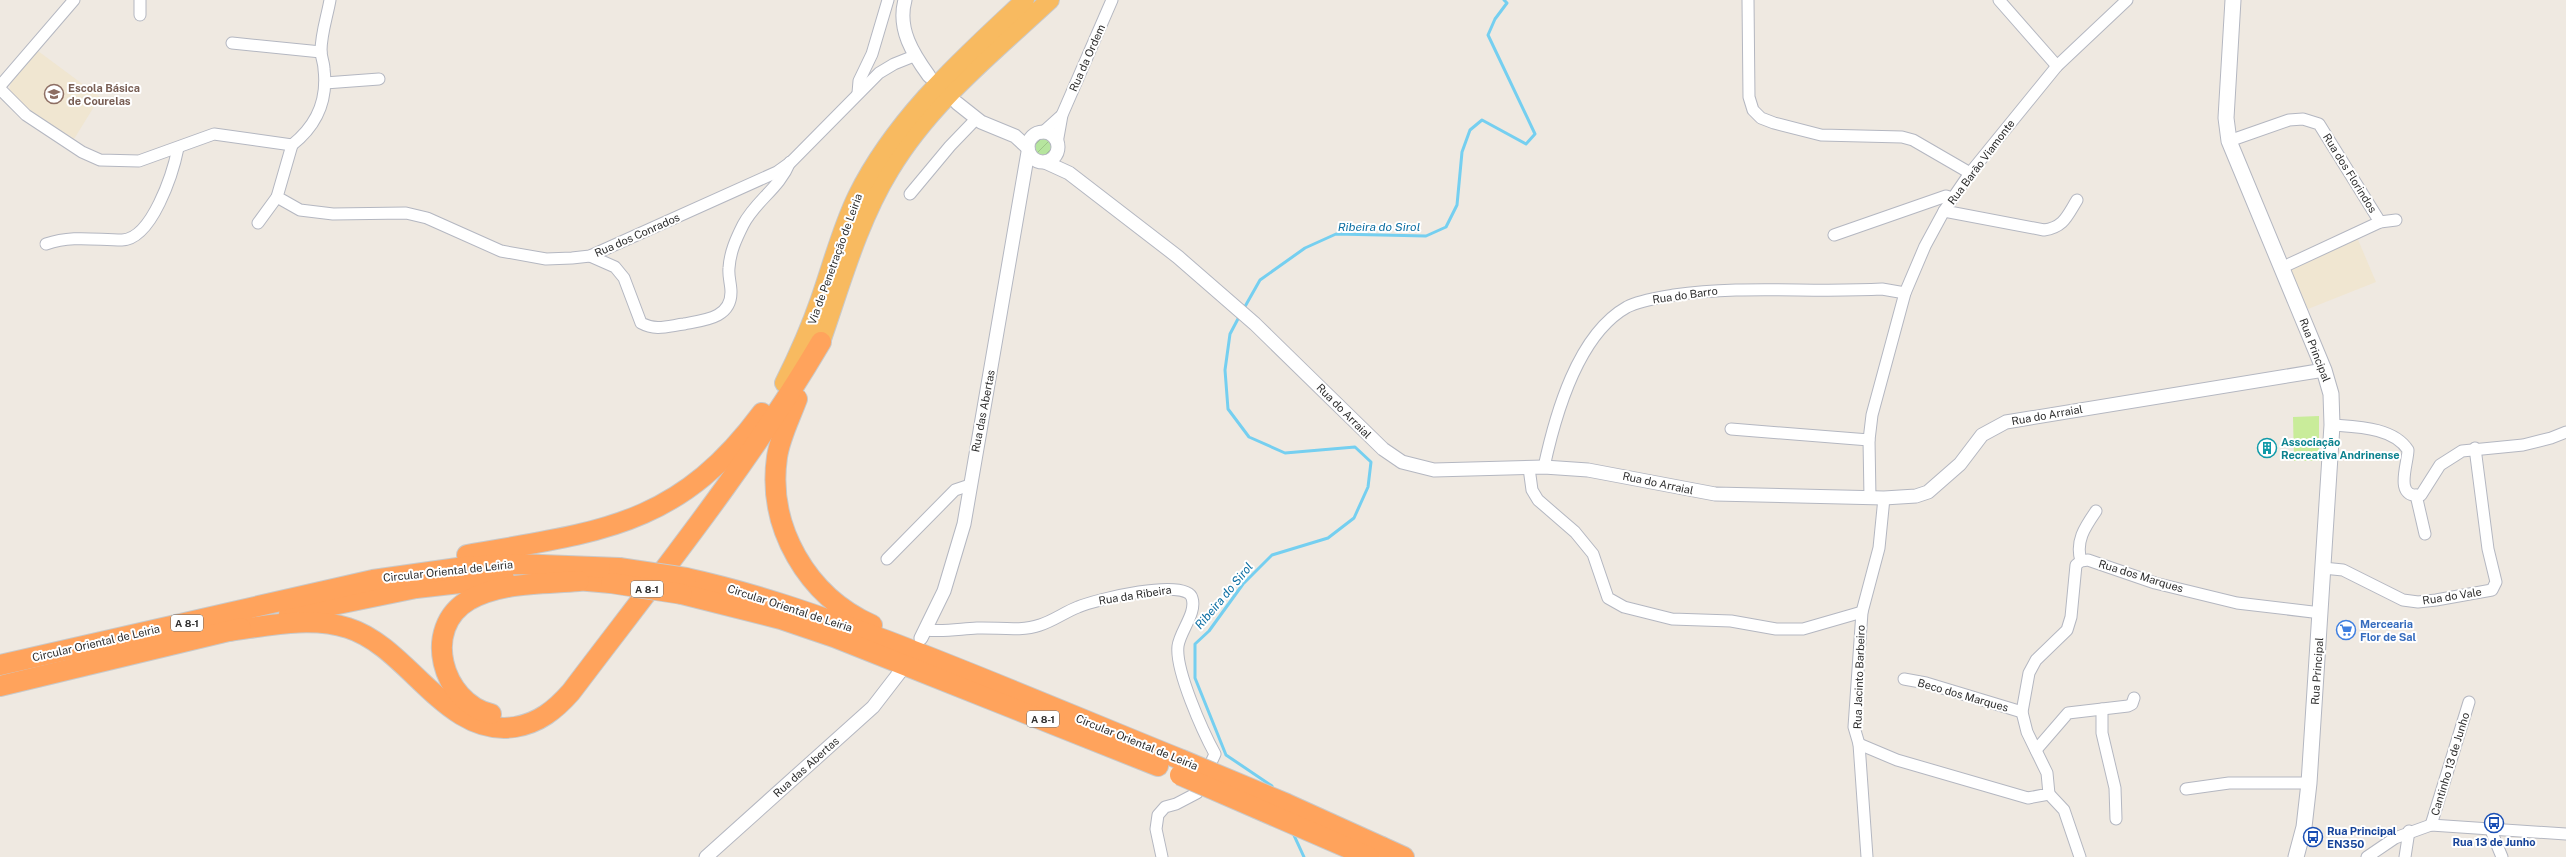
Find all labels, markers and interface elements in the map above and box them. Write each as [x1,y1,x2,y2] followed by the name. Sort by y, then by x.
[1067,23,1107,93] street label: Rua da Ordem
[68,82,140,107] place label: Escola Básica de Courelas
[43,83,65,105] school or university icon: Escola Básica de Courelas
[1945,117,2017,207] street label: Rua Barão Viamonte
[2321,131,2379,215] street label: Rua dos Florindos
[806,192,865,326] street label: Via de Penetração de Leiria
[593,211,682,259] street label: Rua dos Conrados
[1338,220,1420,234] water label: Ribeira do Sirol
[1652,284,1718,306] street label: Rua do Barro
[2297,316,2333,384] street label: Rua Principal
[969,368,997,453] street label: Rua das Abertas
[1314,381,1374,441] street label: Rua do Arraial
[2010,403,2084,427] street label: Rua do Arraial
[2281,436,2400,461] place label: Associação Recreativa Andrinense
[2256,437,2278,459] building icon: Associação Recreativa Andrinense
[1621,470,1695,496] street label: Rua do Arraial
[2097,557,2185,595] street label: Rua dos Marques
[382,558,514,584] street label: Circular Oriental de Leiria
[1192,560,1256,632] water label: Ribeira do Sirol
[631,581,663,597] road number: A 8-1
[726,582,854,634] street label: Circular Oriental de Leiria
[1098,583,1172,607] street label: Rua da Ribeira
[2422,585,2482,607] street label: Rua do Vale
[171,615,203,631] road number: A 8-1
[2360,618,2417,643] place label: Mercearia Flor de Sal
[2335,619,2357,641] supermarket icon: Mercearia Flor de Sal
[31,622,161,664] street label: Circular Oriental de Leiria
[1851,625,1867,729] street label: Rua Jacinto Barbeiro
[2309,637,2325,705] street label: Rua Principal
[1916,676,2010,714] street label: Beco dos Marques
[1027,711,1059,727] road number: A 8-1
[2429,711,2471,817] street label: Cantinho 13 de Junho
[1074,712,1200,772] street label: Circular Oriental de Leiria
[771,734,841,799] street label: Rua das Abertas
[2483,812,2505,834] bus stop icon: Rua 13 de Junho
[2327,825,2397,850] place label: Rua Principal EN350
[2302,826,2324,848] bus stop icon: Rua Principal EN350
[2452,836,2536,848] place label: Rua 13 de Junho

